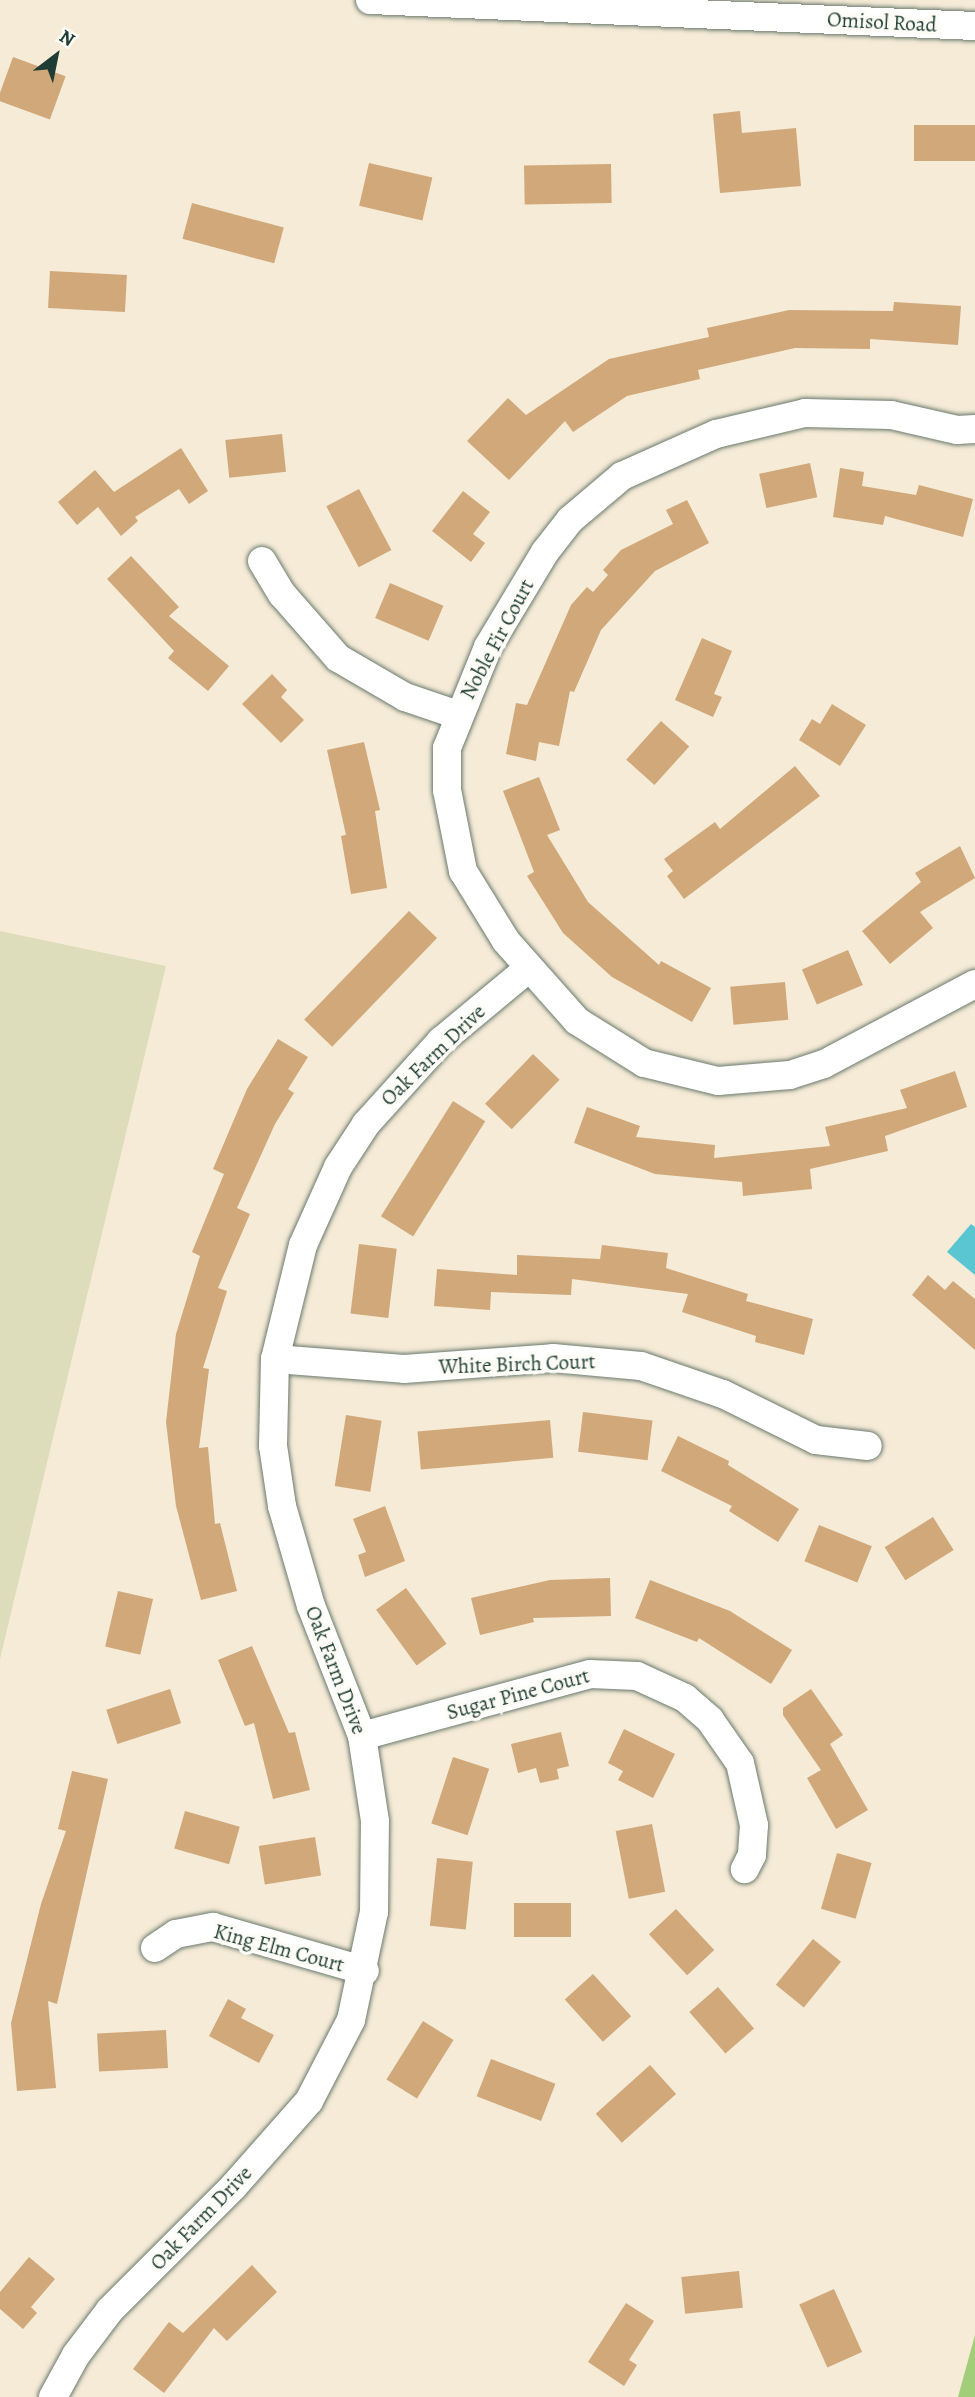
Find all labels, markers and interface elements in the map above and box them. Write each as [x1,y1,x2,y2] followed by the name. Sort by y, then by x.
[827,7,937,37] street label: Omisol Road
[21,21,91,91] north arrow
[54,23,80,53] text: N
[455,575,539,703] street label: Noble Fir Court
[376,999,490,1111] street label: Oak Farm Drive
[438,1349,596,1379] street label: White Birch Court
[300,1602,372,1738] street label: Oak Farm Drive
[444,1663,592,1725] street label: Sugar Pine Court
[211,1918,347,1978] street label: King Elm Court
[145,2161,257,2275] street label: Oak Farm Drive

